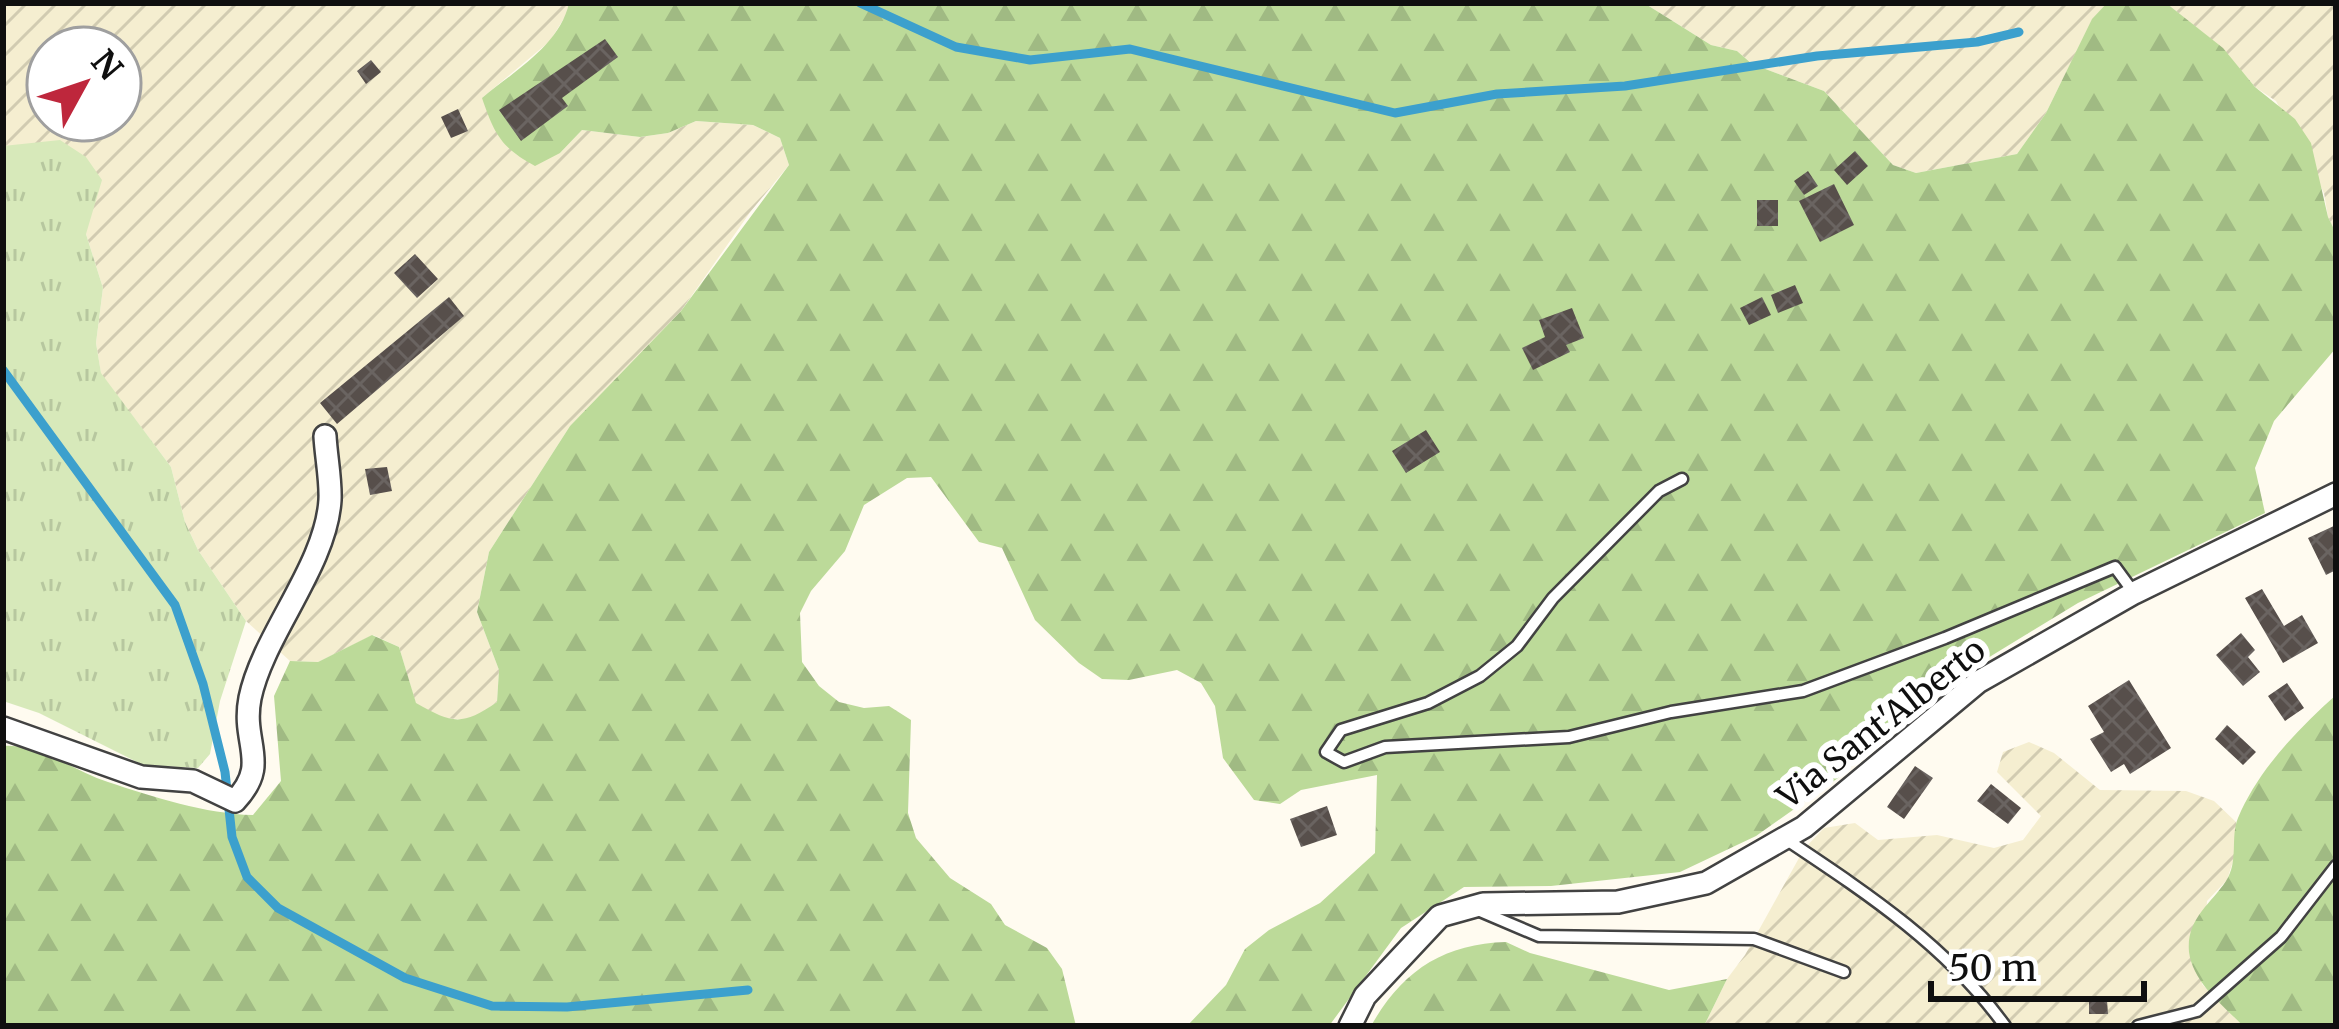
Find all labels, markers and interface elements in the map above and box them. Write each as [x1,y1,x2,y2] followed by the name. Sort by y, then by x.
[24,24,144,144] north arrow
[83,42,131,88] text: N
[1768,629,1994,818] street label: Via Sant'Alberto
[1931,927,2144,1001] scale bar
[1949,946,2037,991] text: 50 m

